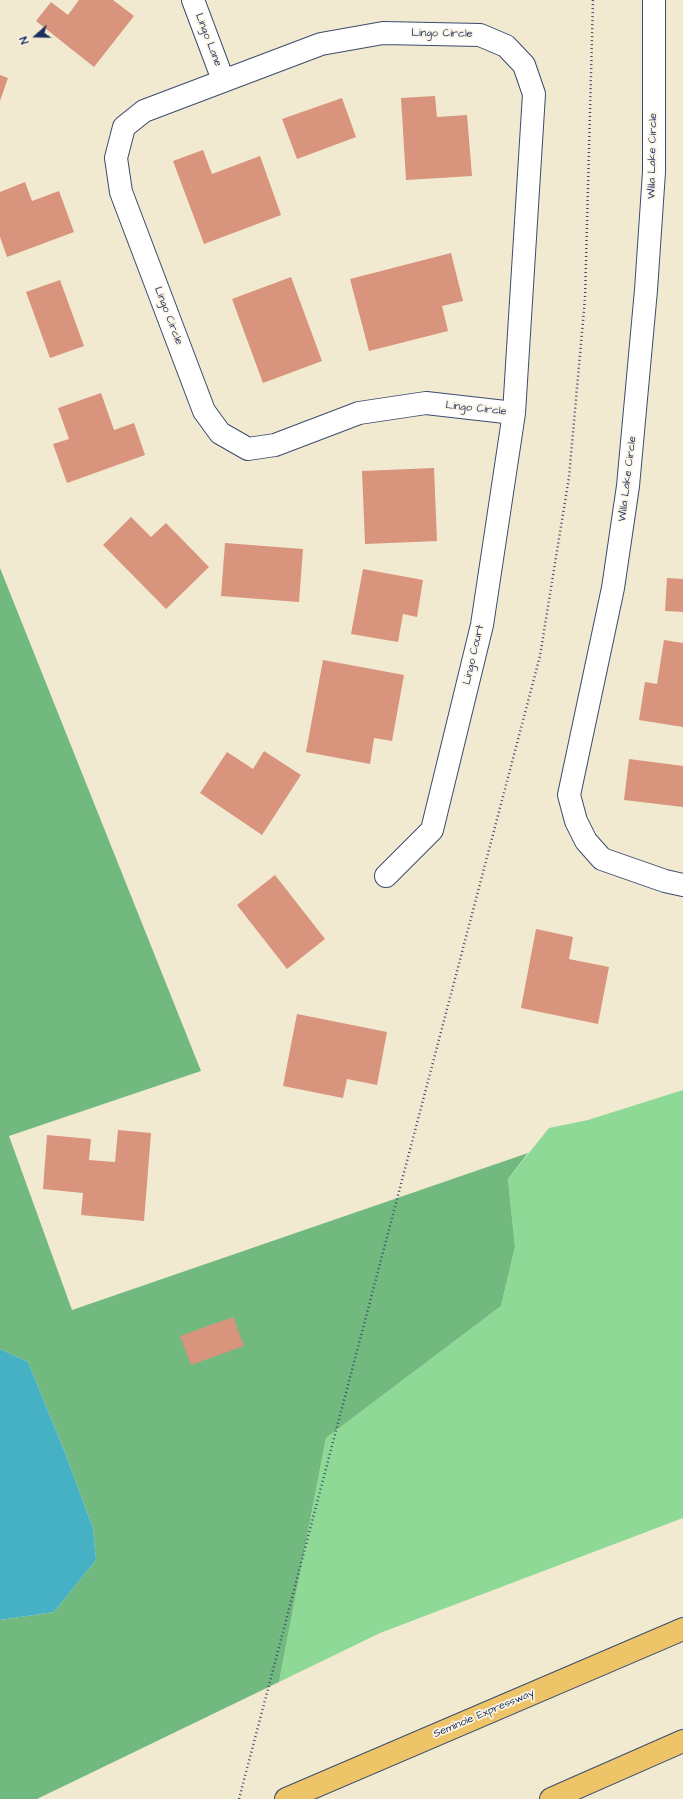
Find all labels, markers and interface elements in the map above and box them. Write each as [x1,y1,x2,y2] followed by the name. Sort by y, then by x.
[192,12,224,68] street label: Lingo Lane
[16,16,56,56] north arrow
[411,27,473,41] street label: Lingo Circle
[16,34,32,46] text: N
[646,113,660,199] street label: Willa Lake Circle
[151,285,185,347] street label: Lingo Circle
[445,399,507,419] street label: Lingo Circle
[616,436,640,522] street label: Willa Lake Circle
[461,624,487,686] street label: Lingo Court
[432,1687,536,1741] street label: Seminole Expressway

